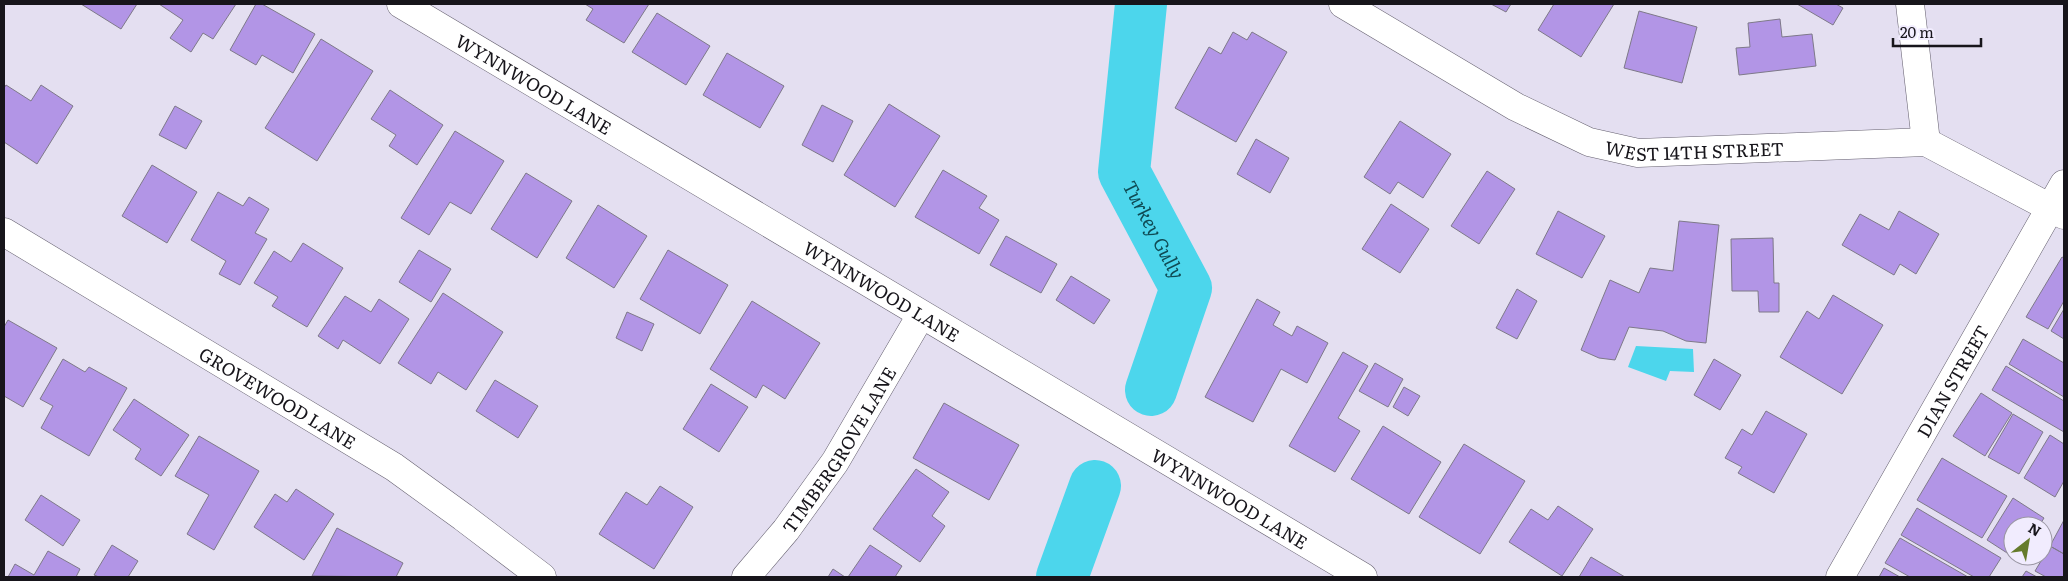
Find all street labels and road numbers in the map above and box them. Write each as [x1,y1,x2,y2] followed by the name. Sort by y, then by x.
[451,26,617,140] street label: WYNNWOOD LANE
[1603,133,1785,167] street label: WEST 14TH STREET
[799,233,965,348] street label: WYNNWOOD LANE
[1909,319,1995,442] street label: DIAN STREET
[194,339,362,455] street label: GROVEWOOD LANE
[775,361,902,538] street label: TIMBERGROVE LANE
[1147,441,1313,555] street label: WYNNWOOD LANE

